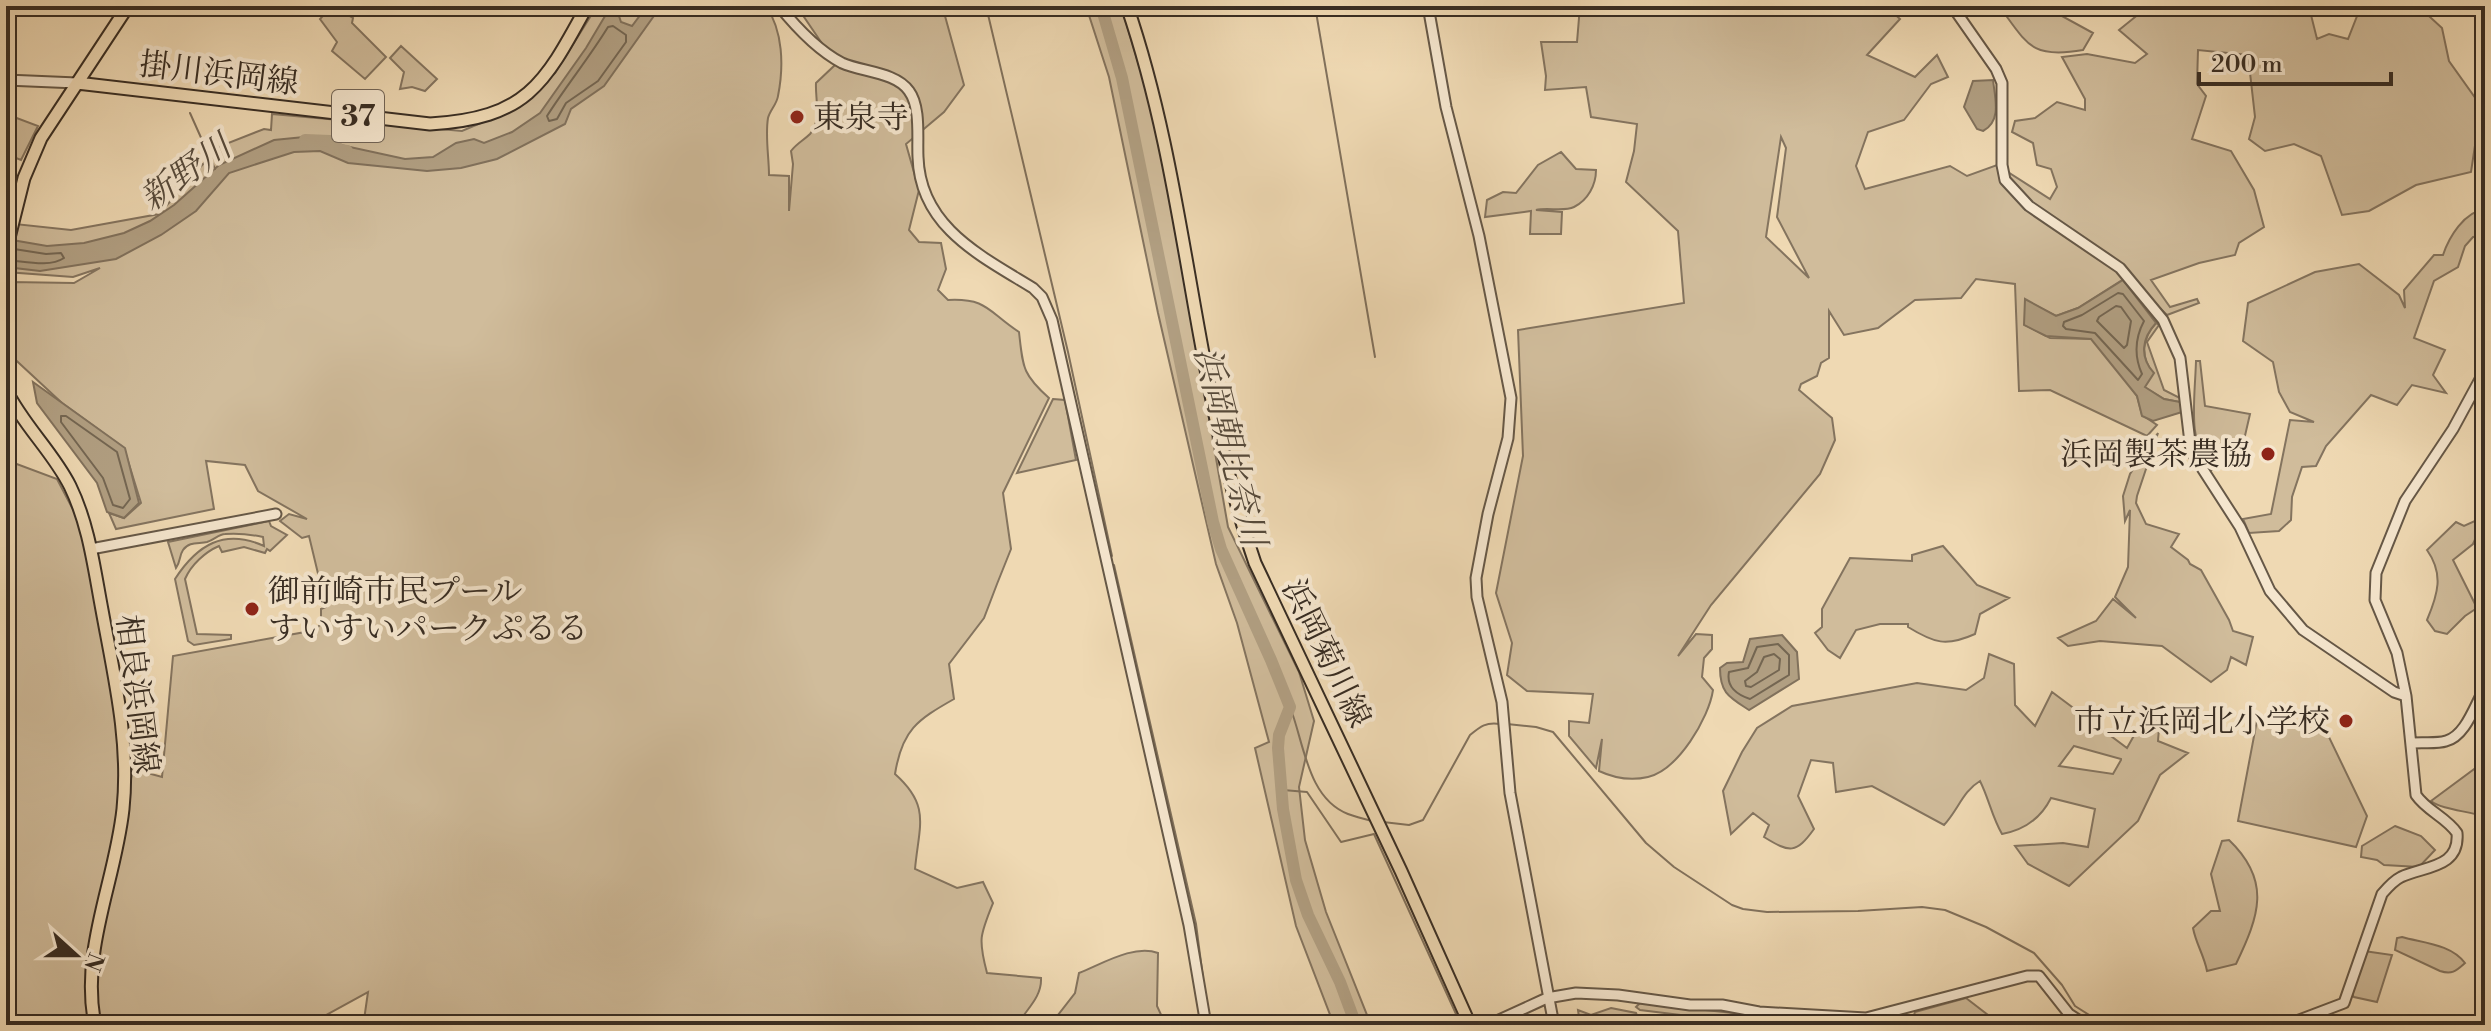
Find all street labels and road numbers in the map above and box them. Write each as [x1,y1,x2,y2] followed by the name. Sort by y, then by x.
[137,44,301,104] street label: 掛川浜岡線
[332,90,384,142] road number: 37
[1273,573,1379,734] street label: 浜岡菊川線
[107,612,167,776] street label: 相良浜岡線

